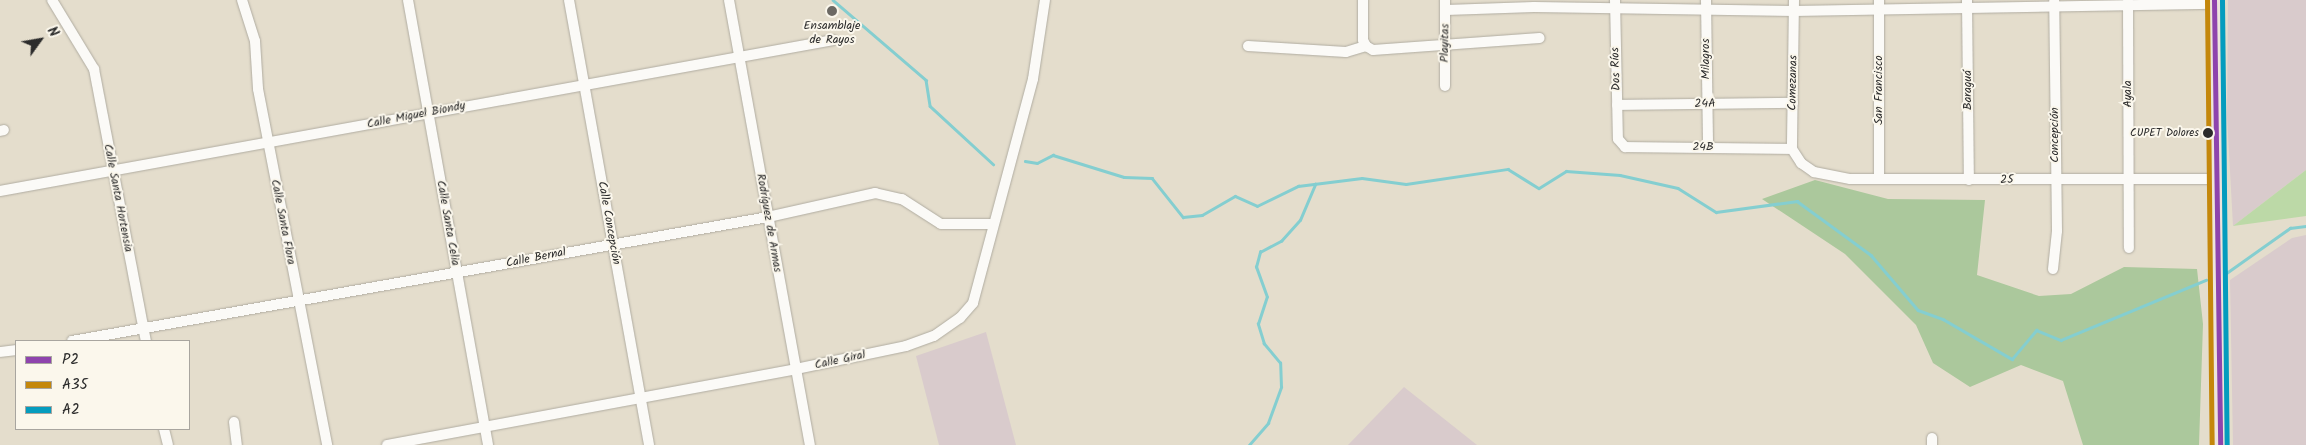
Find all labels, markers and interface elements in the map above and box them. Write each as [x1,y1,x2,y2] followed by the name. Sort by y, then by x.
[826,5,838,17] marker: Ensamblaje de Rayos
[15,15,65,65] north arrow
[803,19,861,47] place label: Ensamblaje de Rayos
[41,22,64,42] text: N
[1437,23,1453,63] street label: Playitas
[1699,38,1713,80] street label: Milagros
[1608,47,1624,91] street label: Dos Ríos
[1785,55,1801,111] street label: Comezanas
[1872,55,1886,125] street label: San Francisco
[1961,70,1975,110] street label: Baraguá
[2121,80,2135,108] street label: Ayala
[1694,97,1716,111] street label: 24A
[366,98,466,132] street label: Calle Miguel Biondy
[2048,107,2062,163] street label: Concepción
[2130,126,2199,140] place label: CUPET Dolores
[2203,128,2213,138] marker: CUPET Dolores
[1692,140,1714,154] street label: 24B
[100,143,136,253] street label: Calle Santa Hortensia
[753,173,785,273] street label: Rodríguez de Armas
[2000,173,2014,187] street label: 25
[268,178,298,266] street label: Calle Santa Flora
[433,179,463,267] street label: Calle Santa Celia
[595,180,623,266] street label: Calle Concepción
[505,245,567,271] street label: Calle Bernal
[15,340,190,430] legend
[62,348,79,372] text: P2
[813,348,867,372] street label: Calle Giral
[62,373,88,397] text: A35
[62,398,80,422] text: A2

